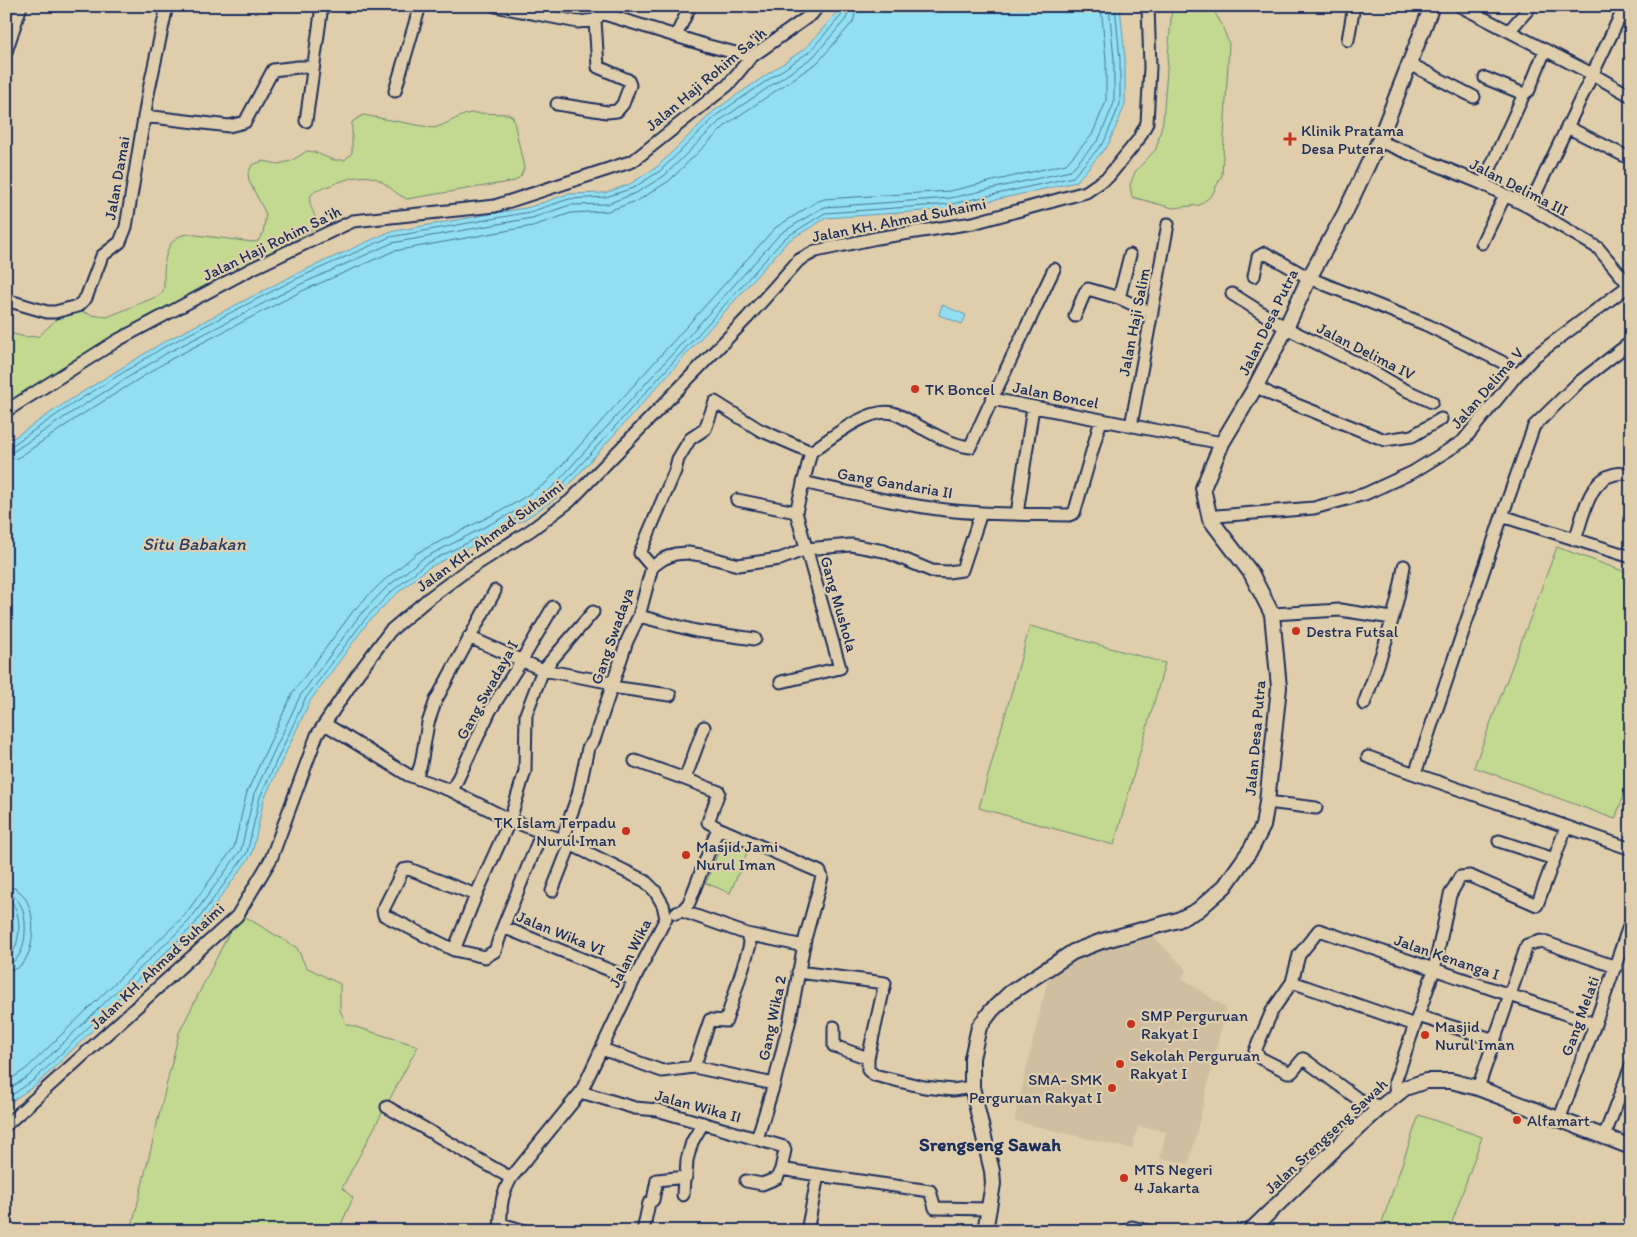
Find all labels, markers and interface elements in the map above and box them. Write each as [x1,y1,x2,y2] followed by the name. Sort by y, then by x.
[642,23,770,135] street label: Jalan Haji Rohim Sa'ih
[1301,121,1404,158] place label: Klinik Pratama Desa Putera
[1283,132,1297,146] marker: Klinik Pratama Desa Putera
[100,135,134,221] street label: Jalan Damai
[1467,154,1571,220] street label: Jalan Delima III
[810,194,988,246] street label: Jalan KH. Ahmad Suhaimi
[200,201,345,285] street label: Jalan Haji Rohim Sa'ih
[1234,265,1302,378] street label: Jalan Desa Putra
[1114,266,1154,378] street label: Jalan Haji Salim
[1314,318,1419,384] street label: Jalan Delima IV
[1447,343,1528,432] street label: Jalan Delima V
[1011,377,1101,413] street label: Jalan Boncel
[925,380,995,399] place label: TK Boncel
[909,383,921,395] marker: TK Boncel
[836,463,954,503] street label: Gang Gandaria II
[413,476,567,596] street label: Jalan KH. Ahmad Suhaimi
[142,533,246,555] water label: Situ Babakan
[816,554,862,655] street label: Gang Mushola
[587,585,638,687] street label: Gang Swadaya
[1306,622,1399,641] place label: Destra Futsal
[1290,625,1302,637] marker: Destra Futsal
[452,637,522,743] street label: Gang Swadaya I
[1240,679,1270,796] street label: Jalan Desa Putra
[494,813,616,850] place label: TK Islam Terpadu Nurul Iman
[620,825,632,837] marker: TK Islam Terpadu Nurul Iman
[696,837,778,874] place label: Masjid Jami Nurul Iman
[680,849,692,861] marker: Masjid Jami Nurul Iman
[86,899,228,1033] street label: Jalan KH. Ahmad Suhaimi
[514,907,608,959] street label: Jalan Wika VI
[605,915,656,991] street label: Jalan Wika
[1392,930,1502,984] street label: Jalan Kenanga I
[754,973,790,1062] street label: Gang Wika 2
[1557,973,1603,1059] street label: Gang Melati
[1141,1006,1248,1043] place label: SMP Perguruan Rakyat I
[1435,1017,1515,1054] place label: Masjid Nurul Iman
[1125,1018,1137,1030] marker: SMP Perguruan Rakyat I
[1419,1029,1431,1041] marker: Masjid Nurul Iman
[1130,1046,1260,1083] place label: Sekolah Perguruan Rakyat I
[1114,1058,1126,1070] marker: Sekolah Perguruan Rakyat I
[969,1070,1102,1107] place label: SMA- SMK Perguruan Rakyat I
[1261,1074,1392,1198] street label: Jalan Srengseng Sawah
[1106,1082,1118,1094] marker: SMA- SMK Perguruan Rakyat I
[653,1085,743,1127] street label: Jalan Wika II
[1527,1111,1590,1130] place label: Alfamart
[1511,1114,1523,1126] marker: Alfamart
[919,1133,1061,1156] district label: Srengseng Sawah
[1134,1160,1212,1197] place label: MTS Negeri 4 Jakarta
[1118,1172,1130,1184] marker: MTS Negeri 4 Jakarta

